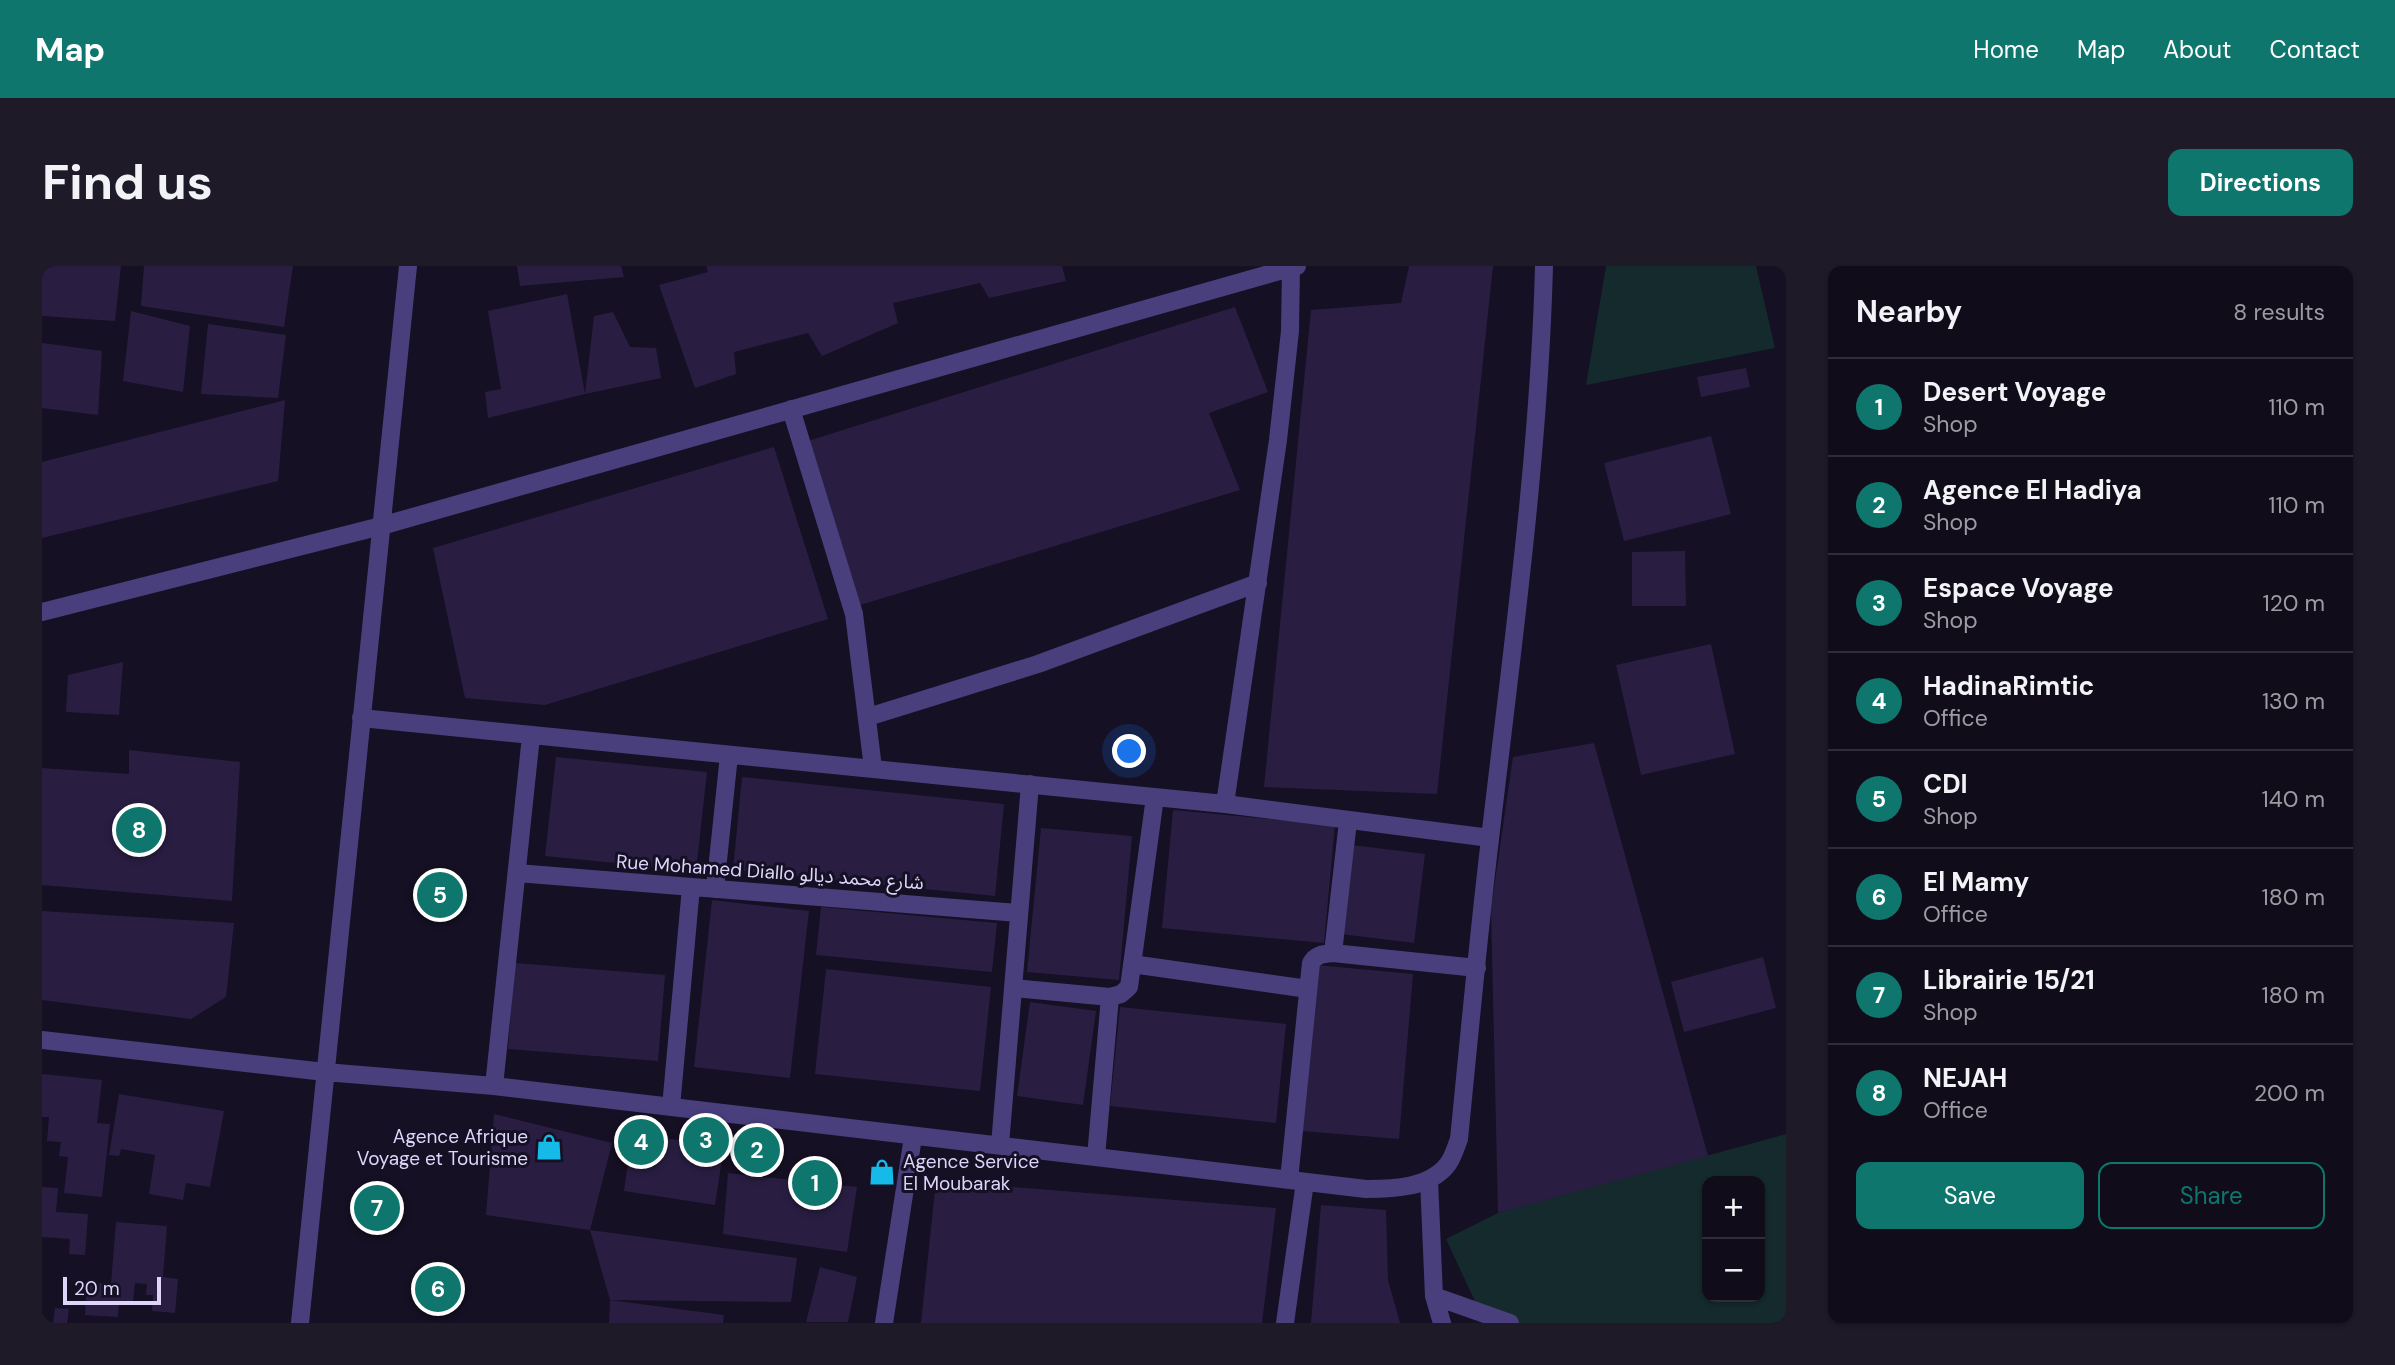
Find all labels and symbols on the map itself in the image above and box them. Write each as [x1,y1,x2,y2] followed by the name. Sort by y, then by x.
[1112,734,1146,768] your location
[116,804,162,856] pin: 8
[615,849,925,896] street label: Rue Mohamed Diallo شارع محمد ديالو
[417,869,463,921] pin: 5
[683,1114,729,1166] pin: 3
[618,1116,664,1168] pin: 4
[357,1124,528,1171] place label: Agence Afrique Voyage et Tourisme
[734,1124,780,1176] pin: 2
[534,1132,564,1162] shop icon: Agence Afrique Voyage et Tourisme
[903,1149,1039,1196] place label: Agence Service El Moubarak
[792,1157,838,1209] pin: 1
[867,1157,897,1187] shop icon: Agence Service El Moubarak
[354,1182,400,1234] pin: 7
[415,1263,461,1315] pin: 6
[63,1274,161,1306] scale bar

